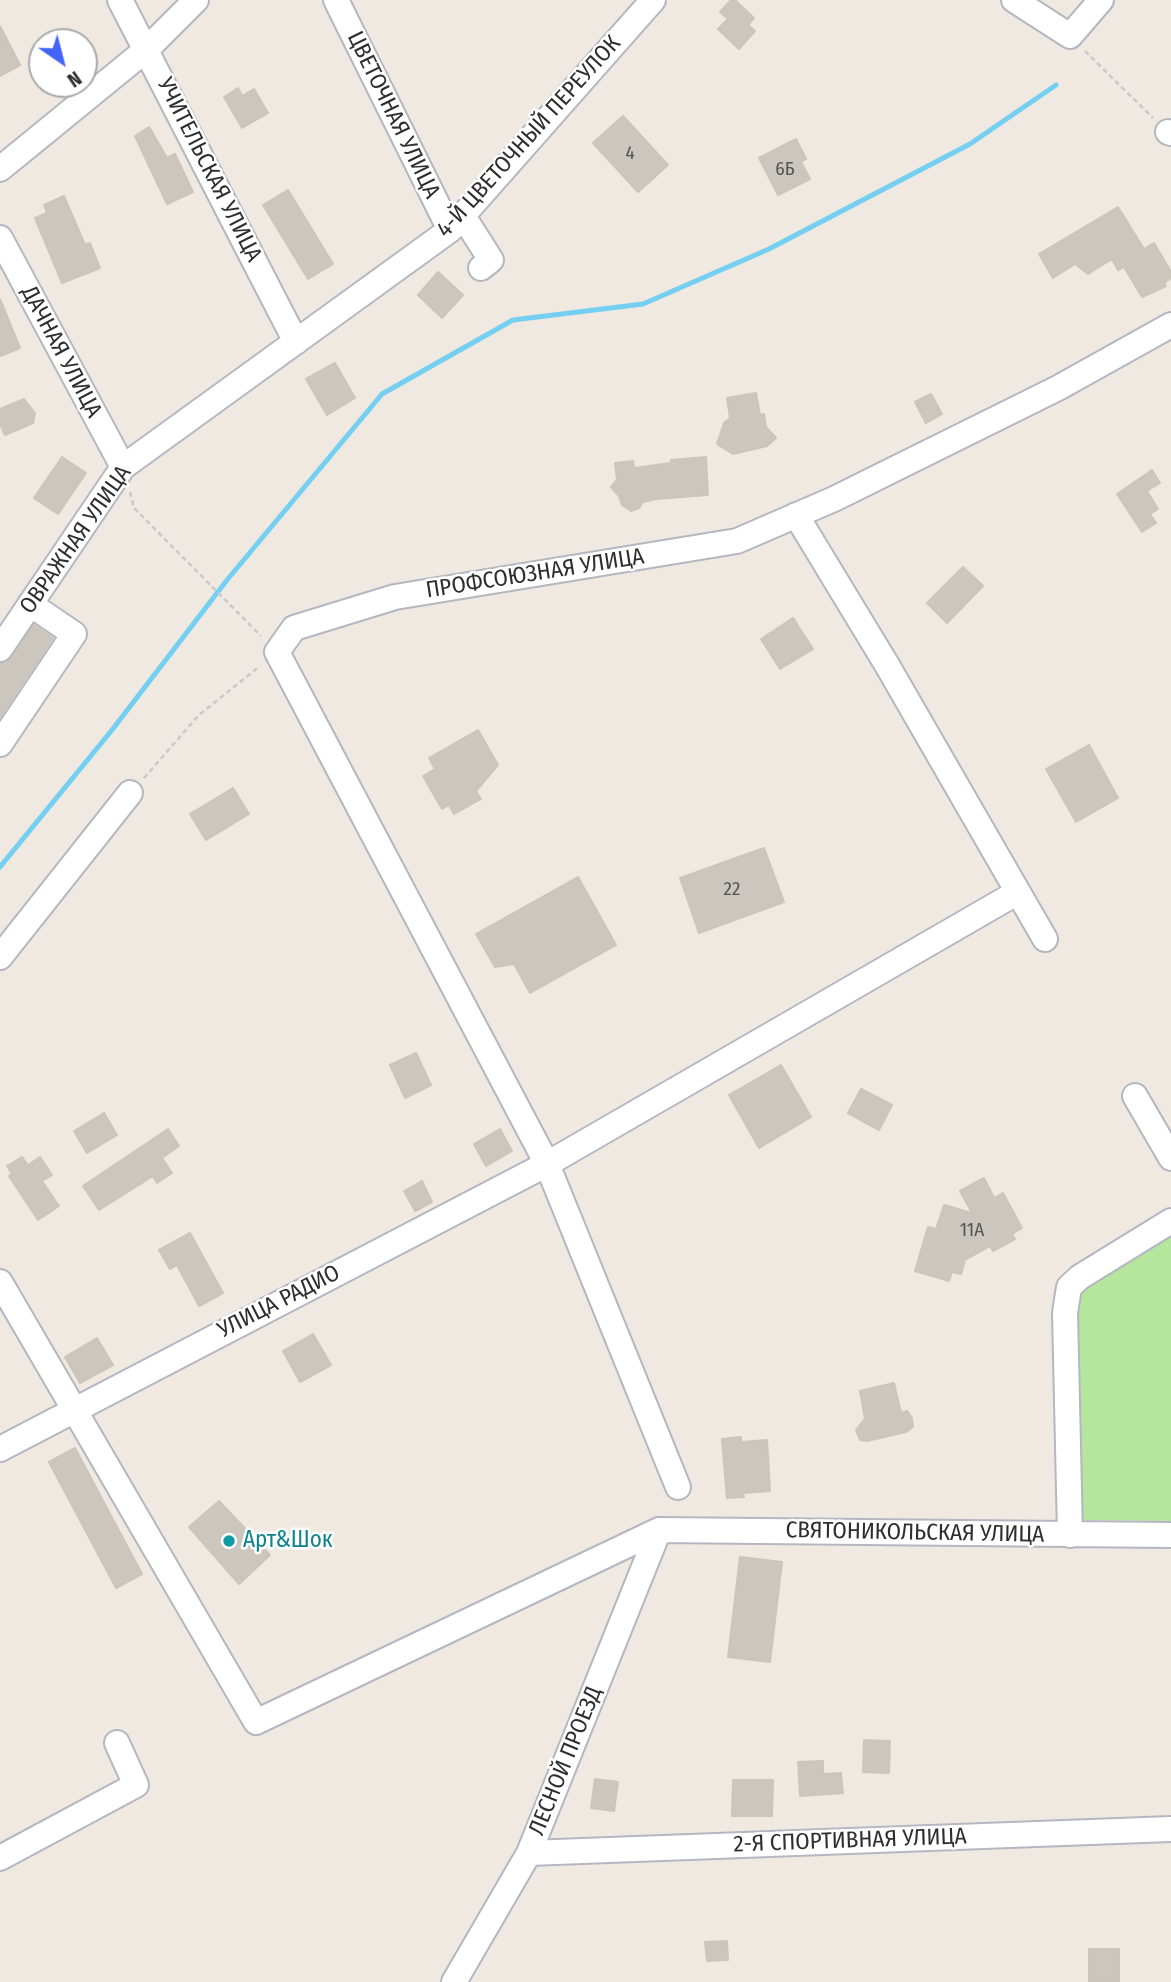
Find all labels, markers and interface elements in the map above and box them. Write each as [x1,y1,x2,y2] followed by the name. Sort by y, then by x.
[341,27,445,203] street label: ЦВЕТОЧНАЯ УЛИЦА
[28,28,98,98] north arrow
[431,30,627,244] street label: 4-Й ЦВЕТОЧНЫЙ ПЕРЕУЛОК
[63,66,85,92] text: N
[151,73,267,267] street label: УЧИТЕЛЬСКАЯ УЛИЦА
[625,143,635,165] house number: 4
[775,159,795,181] house number: 6Б
[15,281,107,423] street label: ДАЧНАЯ УЛИЦА
[14,460,138,620] street label: ОВРАЖНАЯ УЛИЦА
[424,543,646,605] street label: ПРОФСОЮЗНАЯ УЛИЦА
[724,879,740,901] house number: 22
[960,1220,984,1242] house number: 11А
[213,1259,345,1345] street label: УЛИЦА РАДИО
[785,1517,1045,1549] street label: СВЯТОНИКОЛЬСКАЯ УЛИЦА
[243,1527,333,1555] place label: Арт&Шок
[221,1533,237,1549] marker: Арт&Шок
[524,1683,608,1839] street label: ЛЕСНОЙ ПРОЕЗД
[733,1823,967,1859] street label: 2-Я СПОРТИВНАЯ УЛИЦА

